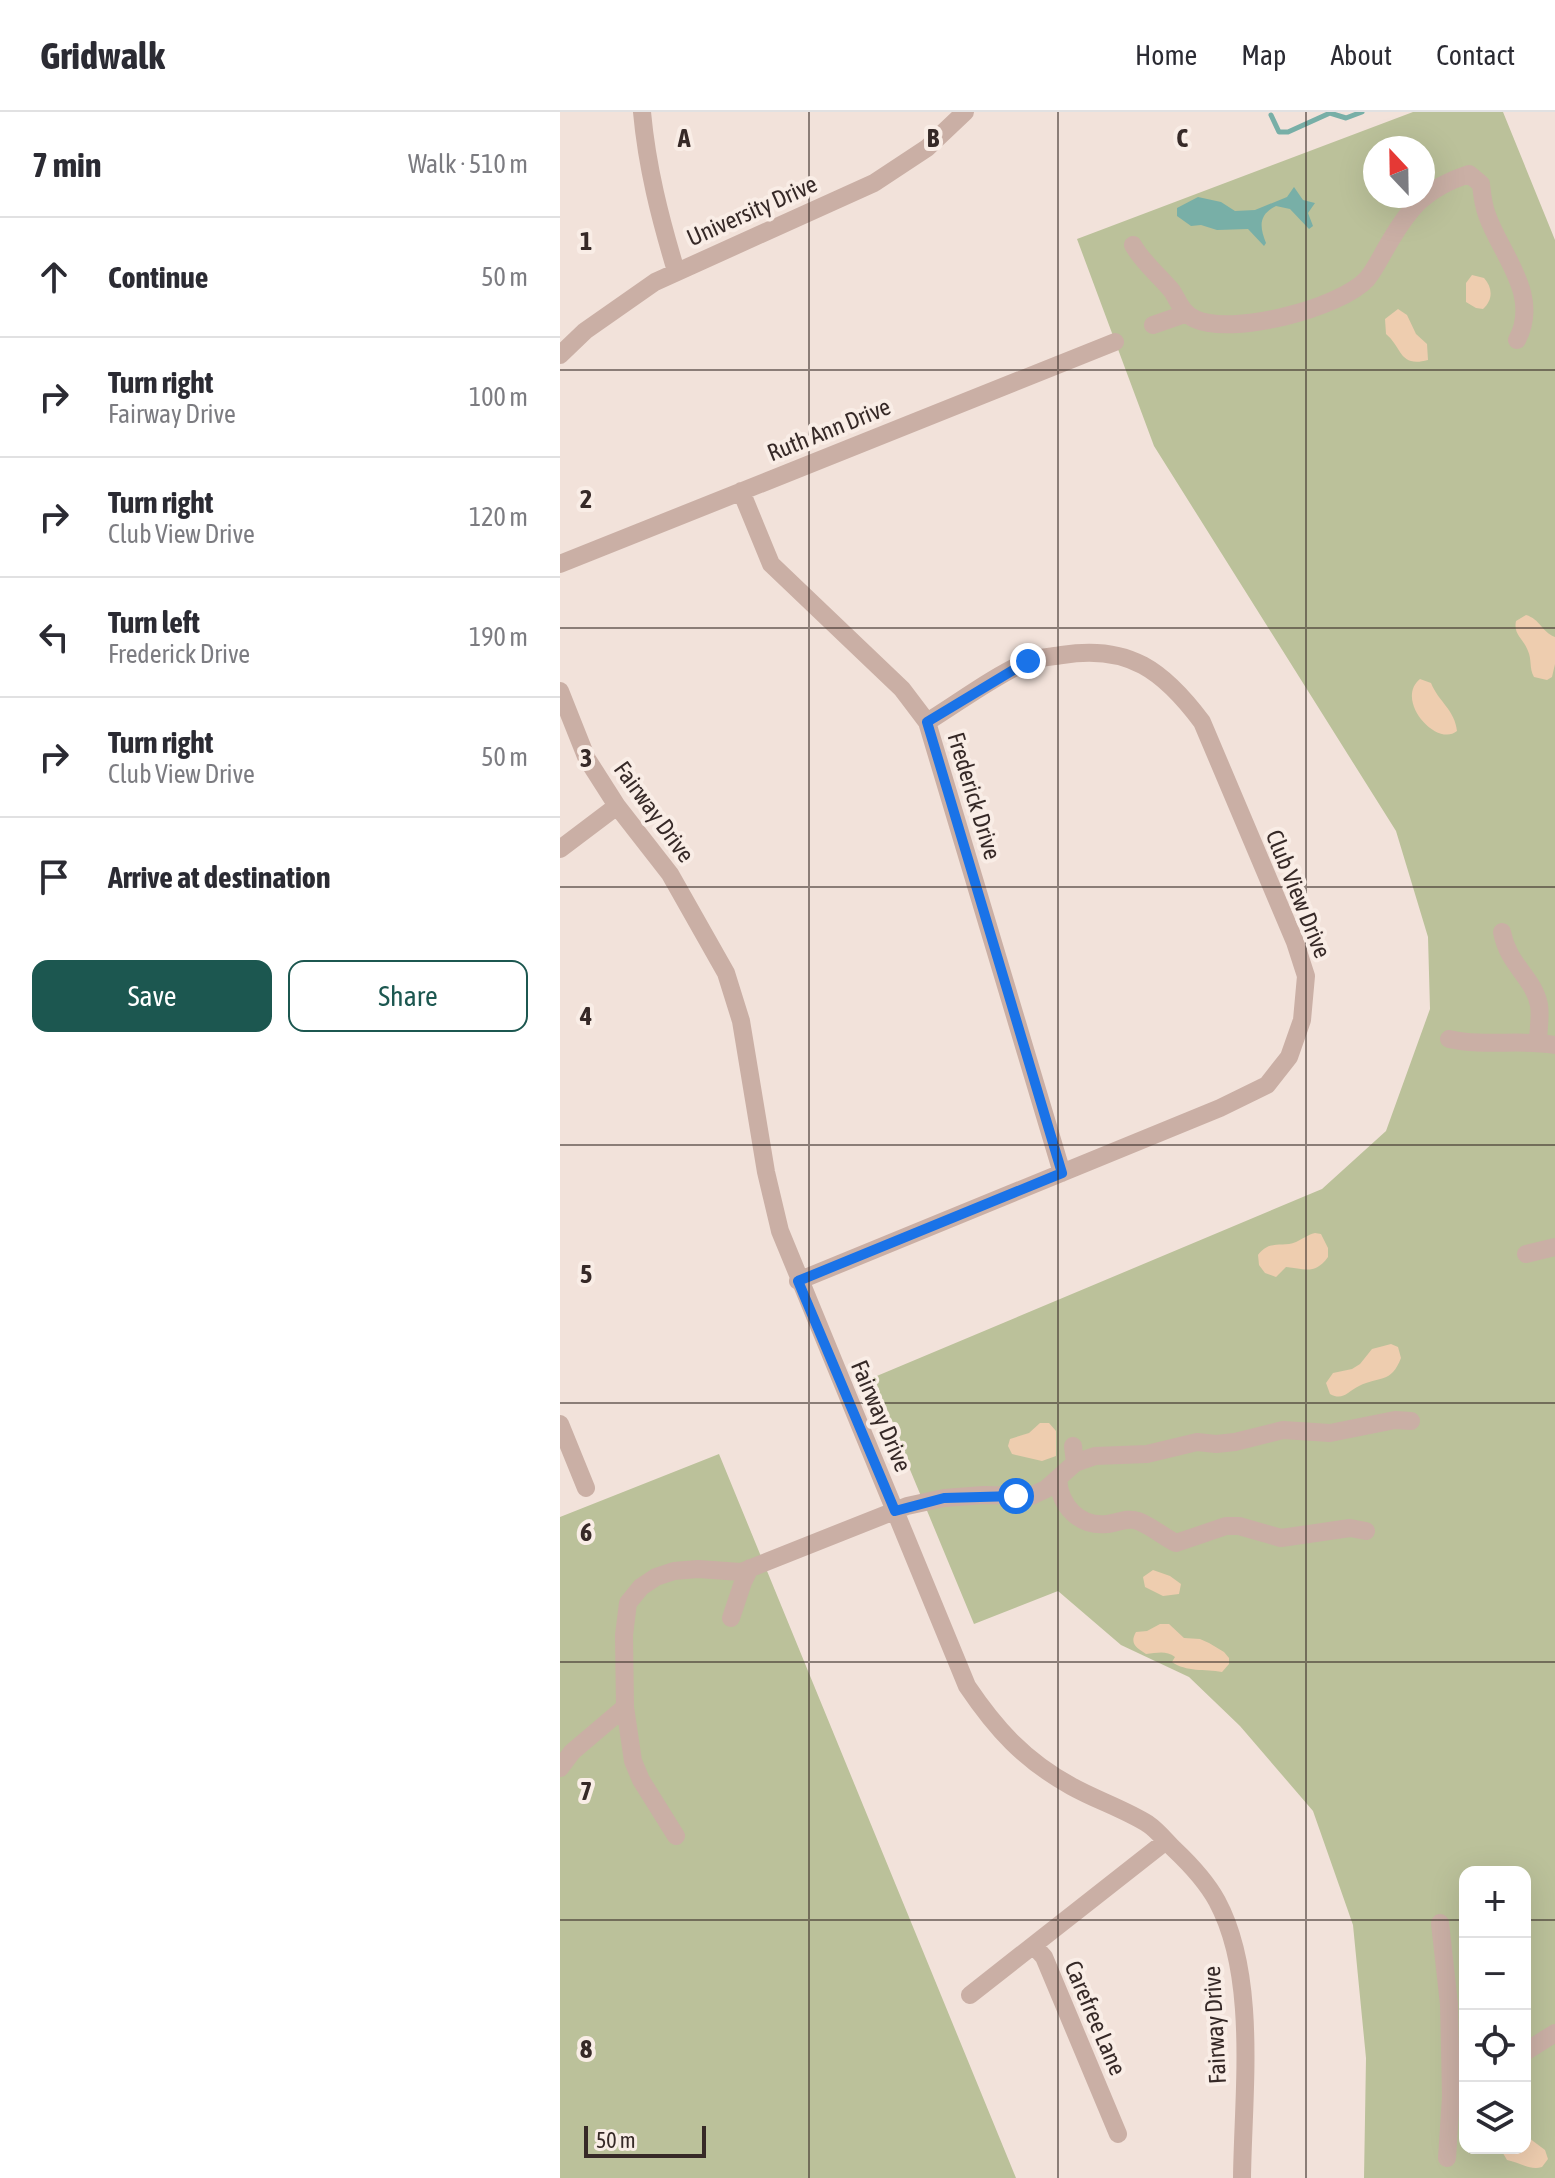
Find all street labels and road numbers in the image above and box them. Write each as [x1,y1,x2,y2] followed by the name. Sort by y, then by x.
[683,170,821,251] street label: University Drive
[763,393,894,466] street label: Ruth Ann Drive
[942,729,1007,863] street label: Frederick Drive
[609,756,700,867] street label: Fairway Drive
[1261,826,1336,962] street label: Club View Drive
[846,1356,917,1475] street label: Fairway Drive
[1059,1957,1132,2079] street label: Carefree Lane
[1198,1965,1231,2085] street label: Fairway Drive

